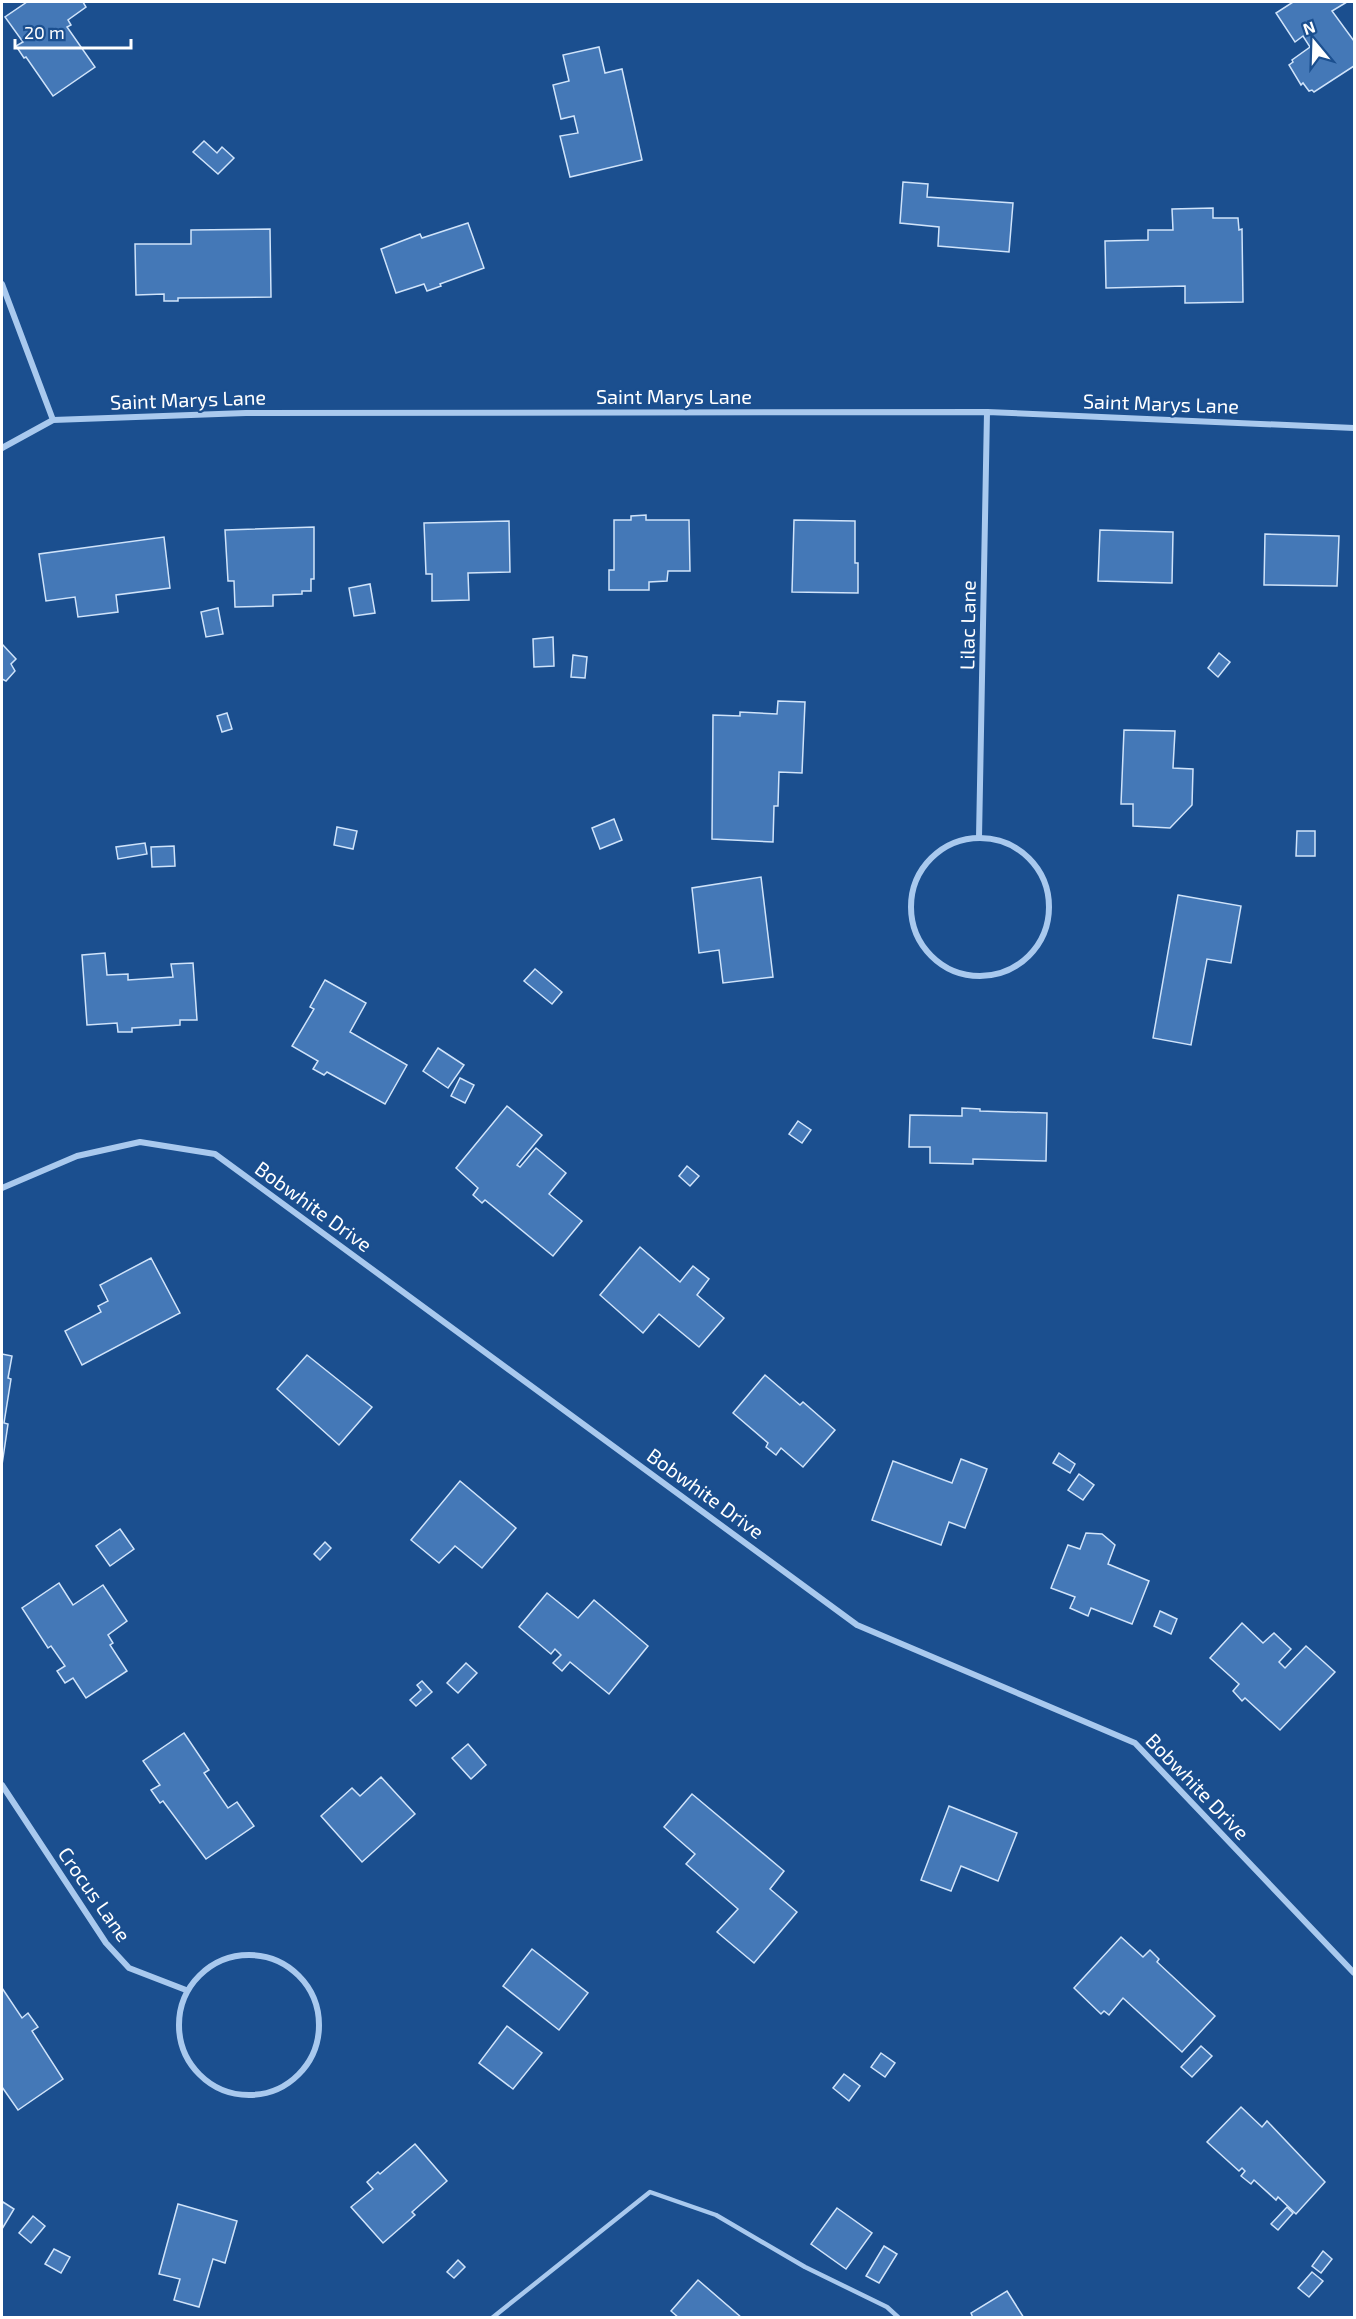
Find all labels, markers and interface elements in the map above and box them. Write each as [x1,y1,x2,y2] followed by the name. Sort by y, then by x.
[15,12,130,50] scale bar
[1284,12,1344,72] north arrow
[1300,16,1318,38] text: N
[24,21,65,43] text: 20 m
[110,384,266,414] street label: Saint Marys Lane
[596,384,752,408] street label: Saint Marys Lane
[1083,388,1239,418] street label: Saint Marys Lane
[954,580,980,670] street label: Lilac Lane
[251,1156,377,1256] street label: Bobwhite Drive
[643,1443,769,1543] street label: Bobwhite Drive
[1141,1728,1255,1844] street label: Bobwhite Drive
[54,1842,136,1946] street label: Crocus Lane

